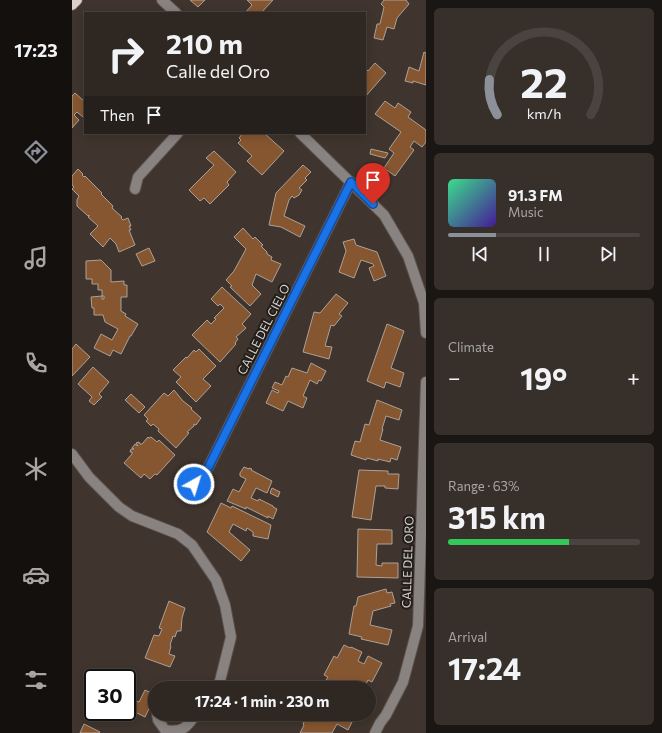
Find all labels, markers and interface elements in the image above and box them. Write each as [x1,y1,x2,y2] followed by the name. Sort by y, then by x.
[166,26,243,60] text: 210 m
[100,28,152,80] icon: right
[14,39,58,61] text: 17:23
[520,55,568,106] text: 22
[166,60,270,82] text: Calle del Oro
[527,103,561,121] text: km/h
[143,104,165,126] icon: arrive
[100,106,135,124] text: Then
[22,138,50,166] icon: directions
[356,163,390,204] pin
[362,169,384,191] icon: arrive
[508,186,563,204] text: 91.3 FM
[508,204,543,220] text: Music
[469,243,491,265] icon: previous
[533,243,555,265] icon: pause
[597,243,619,265] icon: next
[22,244,50,272] icon: music
[234,281,292,377] street label: CALLE DEL CIELO
[448,339,494,355] text: Climate
[22,349,50,377] icon: phone
[520,359,567,396] text: 19°
[448,364,461,391] text: −
[627,364,640,391] text: +
[22,455,50,483] icon: climate
[173,463,215,505] position arrow
[448,478,519,494] text: Range · 63%
[448,498,546,535] text: 315 km
[398,515,416,608] street label: CALLE DEL ORO
[22,561,50,589] icon: car
[448,629,487,645] text: Arrival
[448,649,521,686] text: 17:24
[22,666,50,694] icon: filters
[84,669,136,721] speed limit sign: 30
[195,692,329,710] text: 17:24 · 1 min · 230 m

